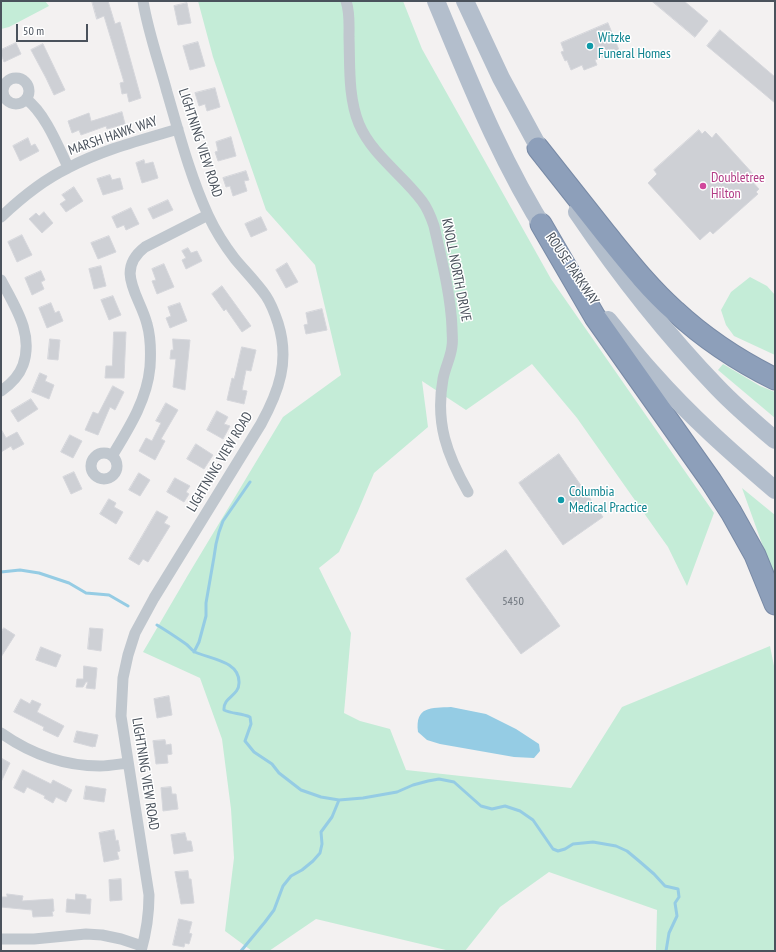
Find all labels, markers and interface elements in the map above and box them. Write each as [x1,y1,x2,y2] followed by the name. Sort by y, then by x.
[18,16,90,42] scale bar
[23,23,44,38] text: 50 m
[598,30,671,62] place label: Witzke Funeral Homes
[585,41,595,51] marker: Witzke Funeral Homes
[174,86,226,200] street label: LIGHTNING VIEW ROAD
[66,113,160,159] street label: MARSH HAWK WAY
[711,170,765,202] place label: Doubletree Hilton
[698,181,708,191] marker: Doubletree Hilton
[438,217,474,323] street label: KNOLL NORTH DRIVE
[542,230,602,308] street label: ROUSE PARKWAY
[184,409,256,515] street label: LIGHTNING VIEW ROAD
[569,484,647,516] place label: Columbia Medical Practice
[556,495,566,505] marker: Columbia Medical Practice
[502,595,524,609] house number: 5450
[128,717,162,831] street label: LIGHTNING VIEW ROAD

